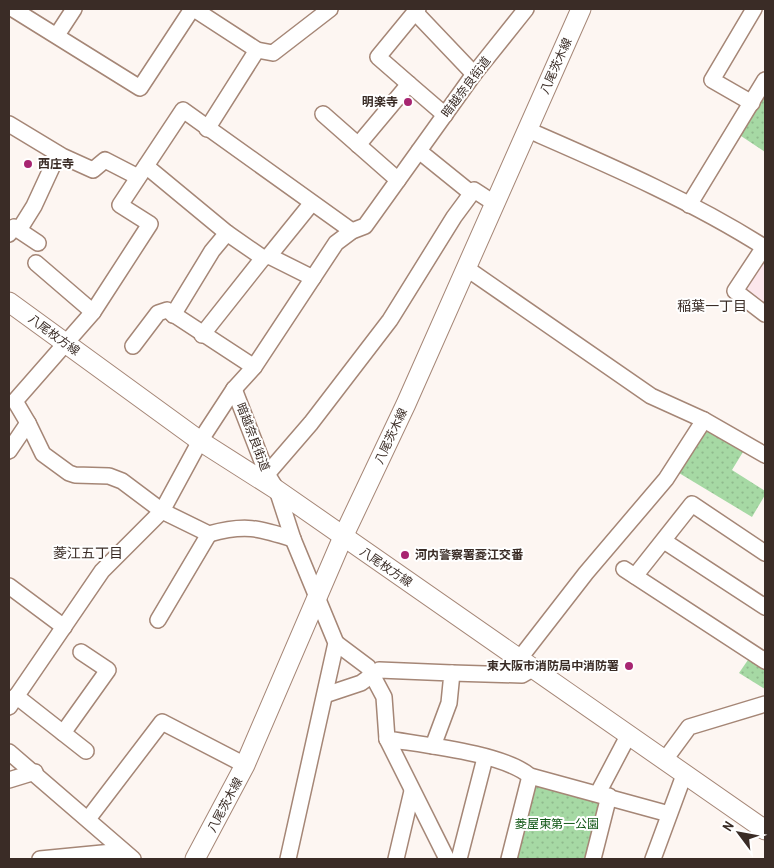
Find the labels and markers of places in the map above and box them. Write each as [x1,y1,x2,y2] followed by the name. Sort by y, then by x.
[362,94,398,110] place label: 明楽寺
[402,96,414,108] marker: 明楽寺
[38,156,74,172] place label: 西庄寺
[22,158,34,170] marker: 西庄寺
[415,547,524,563] place label: 河内警察署菱江交番
[399,549,411,561] marker: 河内警察署菱江交番
[487,658,619,674] place label: 東大阪市消防局中消防署
[623,660,635,672] marker: 東大阪市消防局中消防署

